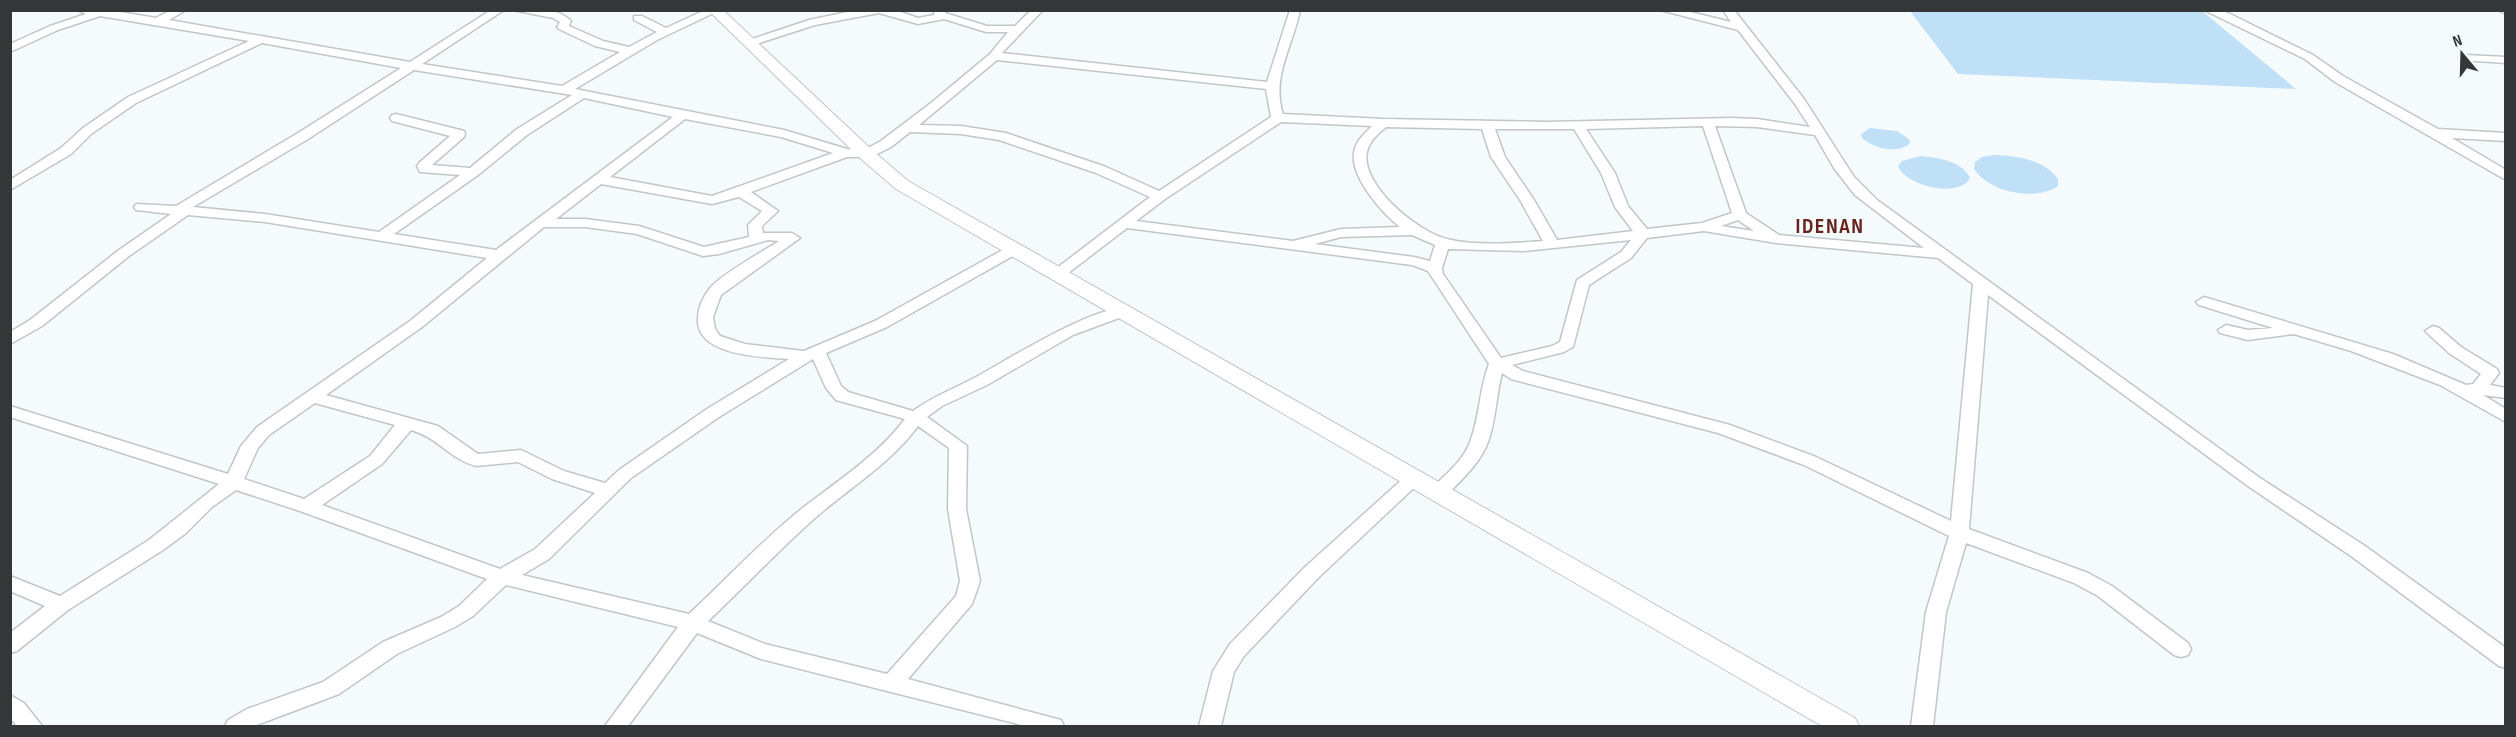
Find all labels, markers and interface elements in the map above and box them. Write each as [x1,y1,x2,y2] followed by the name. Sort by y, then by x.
[2432,24,2492,84] north arrow
[2450,31,2465,52] text: N
[1796,213,1864,240] district label: IDENAN

